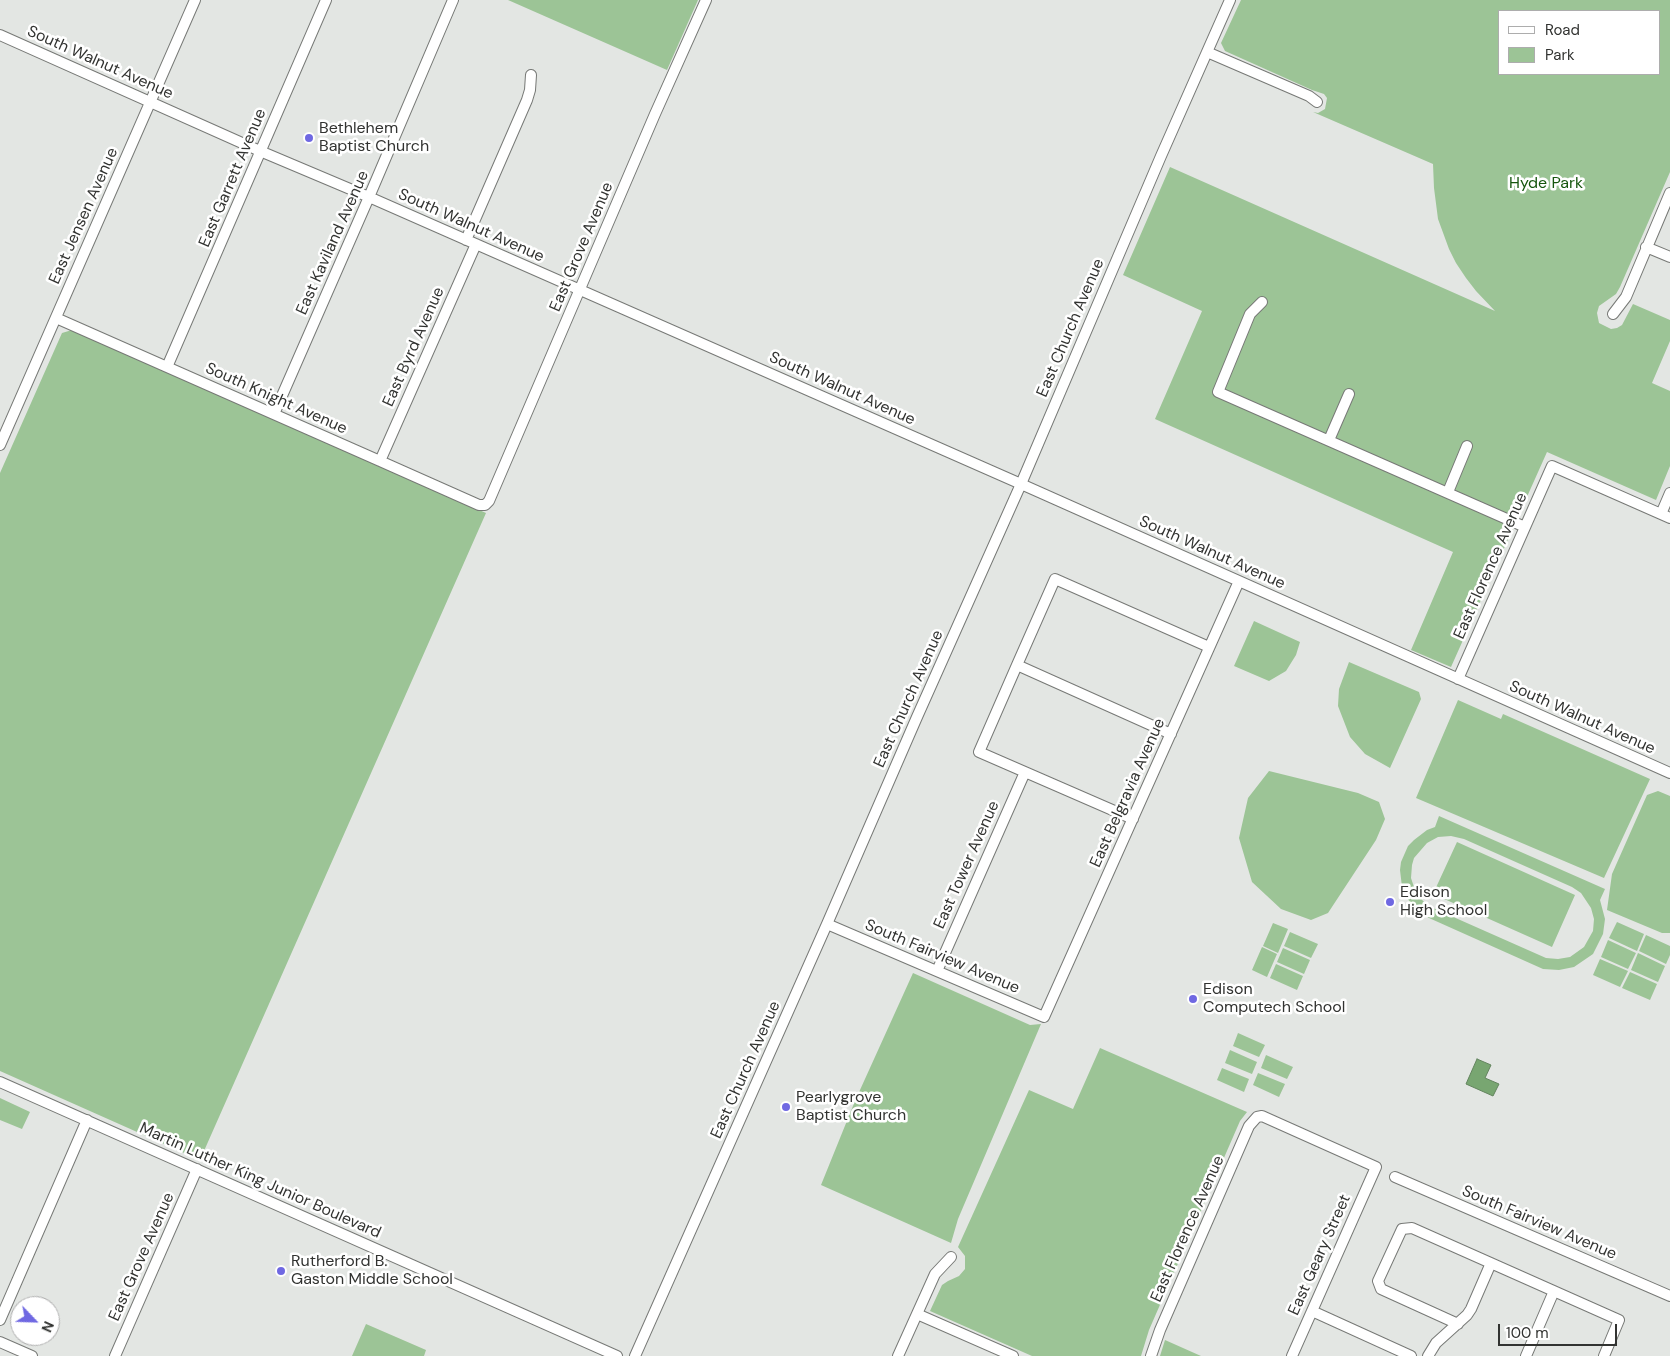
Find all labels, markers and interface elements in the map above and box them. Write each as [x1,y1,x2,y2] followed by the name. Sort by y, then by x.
[1498,10,1660,75] legend
[1545,20,1580,40] text: Road
[24,22,176,104] street label: South Walnut Avenue
[1545,45,1575,65] text: Park
[195,106,271,250] street label: East Garrett Avenue
[319,119,429,157] place label: Bethlehem Baptist Church
[303,132,315,144] marker: Bethlehem Baptist Church
[45,145,123,287] street label: East Jensen Avenue
[293,168,373,318] street label: East Kaviland Avenue
[1509,174,1583,194] park label: Hyde Park
[546,179,618,315] street label: East Grove Avenue
[395,185,547,267] street label: South Walnut Avenue
[1033,256,1109,400] street label: East Church Avenue
[379,284,449,410] street label: East Byrd Avenue
[766,348,918,430] street label: South Walnut Avenue
[202,359,350,439] street label: South Knight Avenue
[1450,490,1532,642] street label: East Florence Avenue
[1136,512,1288,594] street label: South Walnut Avenue
[870,627,948,771] street label: East Church Avenue
[1506,677,1658,759] street label: South Walnut Avenue
[1086,716,1170,870] street label: East Belgravia Avenue
[930,798,1004,932] street label: East Tower Avenue
[1400,883,1487,921] place label: Edison High School
[1384,896,1396,908] marker: Edison High School
[862,916,1022,998] street label: South Fairview Avenue
[1203,980,1345,1018] place label: Edison Computech School
[1187,993,1199,1005] marker: Edison Computech School
[707,998,785,1142] street label: East Church Avenue
[796,1088,906,1126] place label: Pearlygrove Baptist Church
[780,1101,792,1113] marker: Pearlygrove Baptist Church
[136,1119,384,1243] street label: Martin Luther King Junior Boulevard
[1147,1153,1229,1305] street label: East Florence Avenue
[1459,1182,1619,1264] street label: South Fairview Avenue
[105,1190,179,1324] street label: East Grove Avenue
[1285,1192,1355,1318] street label: East Geary Street
[291,1252,453,1290] place label: Rutherford B. Gaston Middle School
[275,1265,287,1277] marker: Rutherford B. Gaston Middle School
[10,1296,60,1346] north arrow
[1500,1314,1619,1346] scale bar
[37,1318,58,1335] text: N
[1506,1323,1549,1343] text: 100 m

